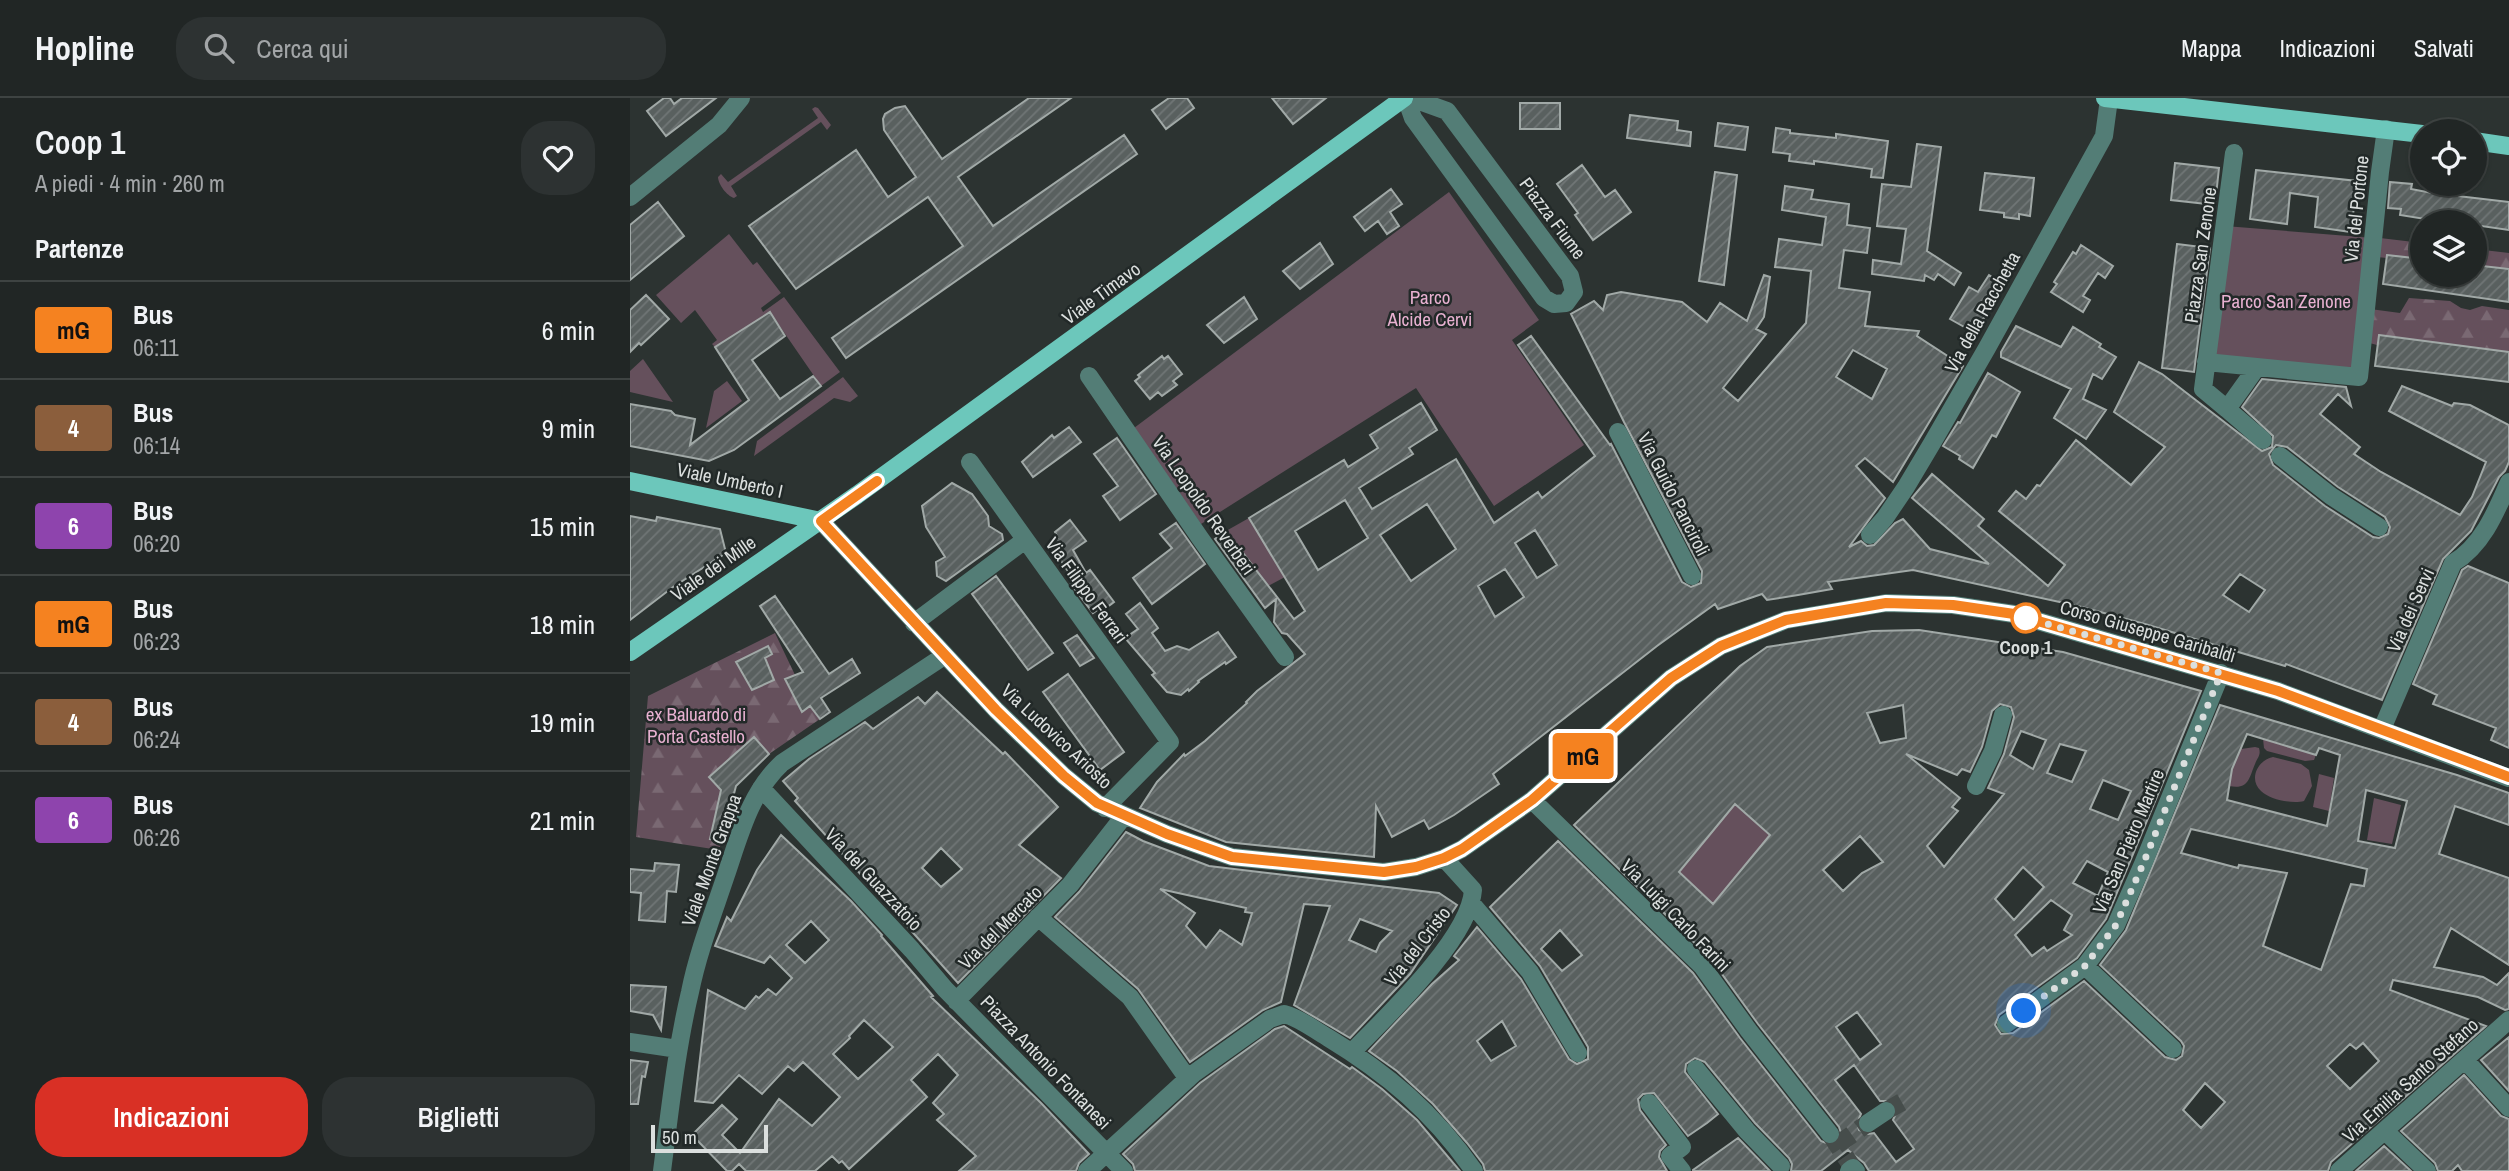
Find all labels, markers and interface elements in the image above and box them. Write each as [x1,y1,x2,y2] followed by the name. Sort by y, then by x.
[176,17,666,80] search box
[35,26,134,70] text: Hopline
[200,29,238,67] icon: search
[256,31,349,66] text: Cerca qui
[2181,32,2242,64] text: Mappa
[2280,32,2376,64] text: Indicazioni
[2414,32,2474,64] text: Salvati
[2410,119,2487,287] map controls
[2410,119,2487,196] button: locate
[35,120,125,164] text: Coop 1
[521,121,595,195] button: heart
[2337,154,2375,264] street label: Via del Portone
[35,168,225,199] text: A piedi · 4 min · 260 m
[1514,172,1592,264] street label: Piazza Fiume
[2178,185,2222,325] street label: Piazza San Zenone
[2410,210,2487,287] button: layers
[35,231,124,266] text: Partenze
[1938,246,2026,377] street label: Via della Racchetta
[1057,256,1145,330] street label: Viale Timavo
[1387,284,1472,332] park label: Parco Alcide Cervi
[2221,288,2351,314] park label: Parco San Zenone
[133,297,173,332] text: Bus
[542,313,595,348] text: 6 min
[57,314,90,346] text: mG
[133,332,179,363] text: 06:11
[133,395,173,430] text: Bus
[542,411,595,446] text: 9 min
[68,412,79,444] text: 4
[1632,428,1716,560] street label: Via Guido Panciroli
[133,430,180,461] text: 06:14
[1146,430,1262,580] street label: Via Leopoldo Reverberi
[674,456,786,504] street label: Viale Umberto I
[133,493,173,528] text: Bus
[530,509,595,544] text: 15 min
[68,510,79,542] text: 6
[133,528,180,559] text: 06:20
[665,529,761,607] street label: Viale dei Mille
[1040,532,1134,648] street label: Via Filippo Ferrari
[2380,564,2440,656] street label: Via dei Servi
[133,591,173,626] text: Bus
[2057,593,2239,669] street label: Corso Giuseppe Garibaldi
[2011,603,2041,633] marker: Coop 1
[530,607,595,642] text: 18 min
[57,608,90,640] text: mG
[133,626,180,657] text: 06:23
[2000,634,2053,660] place label: Coop 1
[996,678,1118,794] street label: Via Ludovico Ariosto
[133,689,173,724] text: Bus
[646,701,746,749] park label: ex Baluardo di Porta Castello
[530,705,595,740] text: 19 min
[68,706,79,738] text: 4
[133,724,180,755] text: 06:24
[1552,733,1614,779] line badge: mG
[1567,740,1599,772] text: mG
[2086,765,2170,917] street label: Via San Pietro Martire
[133,787,173,822] text: Bus
[675,790,747,930] street label: Viale Monte Grappa
[530,803,595,838] text: 21 min
[68,804,79,836] text: 6
[133,822,180,853] text: 06:26
[819,822,929,936] street label: Via del Guazzatoio
[1615,853,1737,977] street label: Via Luigi Carlo Farini
[952,879,1048,975] street label: Via del Mercato
[1378,901,1456,991] street label: Via del Cristo
[975,989,1117,1135] street label: Piazza Antonio Fontanesi
[2006,993,2041,1028] your location
[2336,1012,2484,1148] street label: Via Emilia Santo Stefano
[35,1077,308,1157] button: Indicazioni
[322,1077,595,1157] button: Biglietti
[651,1122,768,1154] scale bar
[662,1124,697,1150] text: 50 m

